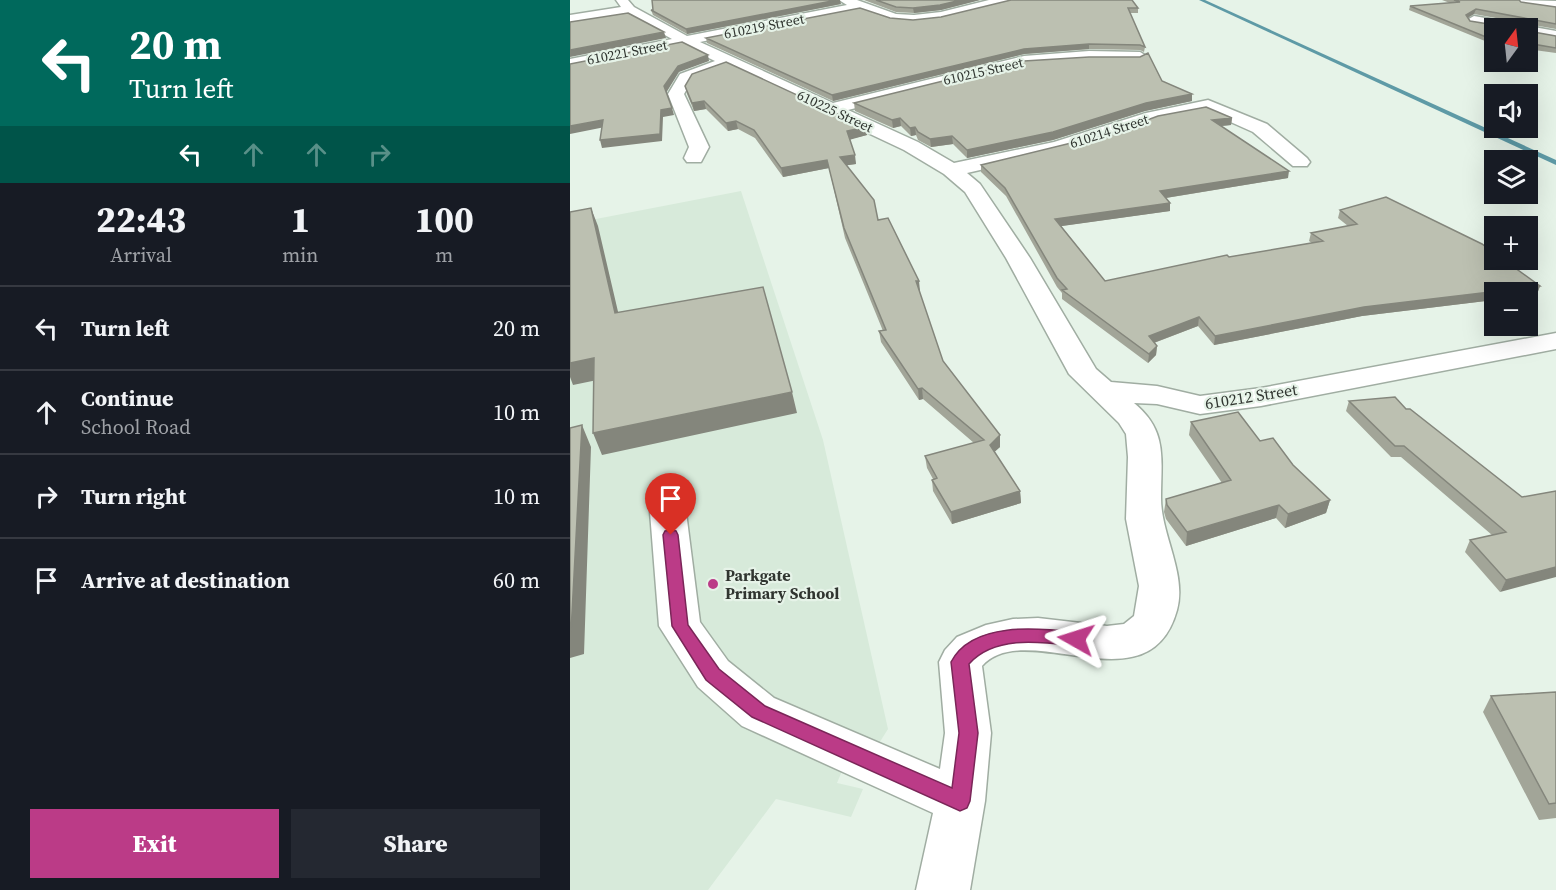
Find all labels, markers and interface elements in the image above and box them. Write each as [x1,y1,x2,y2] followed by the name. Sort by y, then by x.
[722,8,806,44] street label: 610219 Street
[129,15,222,73] text: 20 m
[1484,18,1538,72] north arrow
[1484,18,1538,336] map controls
[30,24,108,102] icon: left
[585,34,669,70] street label: 610221 Street
[941,52,1025,90] street label: 610215 Street
[129,70,233,107] text: Turn left
[1484,84,1538,138] button: sound
[794,85,877,137] street label: 610225 Street
[1067,109,1151,153] street label: 610214 Street
[174,138,207,171] icon: left
[237,138,270,171] icon: ahead
[300,138,333,171] icon: ahead
[363,138,396,171] icon: right
[1484,150,1538,204] button: layers
[96,195,186,244] text: 22:43
[290,195,310,244] text: 1
[414,195,474,244] text: 100
[1484,216,1538,270] button: +
[110,241,172,269] text: Arrival
[282,241,318,269] text: min
[435,241,453,269] text: m
[1484,282,1538,336] button: −
[30,312,63,345] icon: left
[81,313,169,343] text: Turn left
[493,313,540,343] text: 20 m
[1203,378,1299,414] street label: 610212 Street
[81,383,174,413] text: Continue
[30,396,63,429] icon: ahead
[493,397,540,427] text: 10 m
[81,413,191,441] text: School Road
[645,473,696,535] pin
[30,480,63,513] icon: right
[81,481,186,511] text: Turn right
[493,481,540,511] text: 10 m
[654,482,687,515] icon: arrive
[30,564,63,597] icon: arrive
[725,564,839,604] place label: Parkgate Primary School
[81,565,290,595] text: Arrive at destination
[493,565,540,595] text: 60 m
[706,577,720,591] marker: Parkgate Primary School
[1044,607,1108,671] position arrow
[30,809,279,878] button: Exit
[291,809,540,878] button: Share

